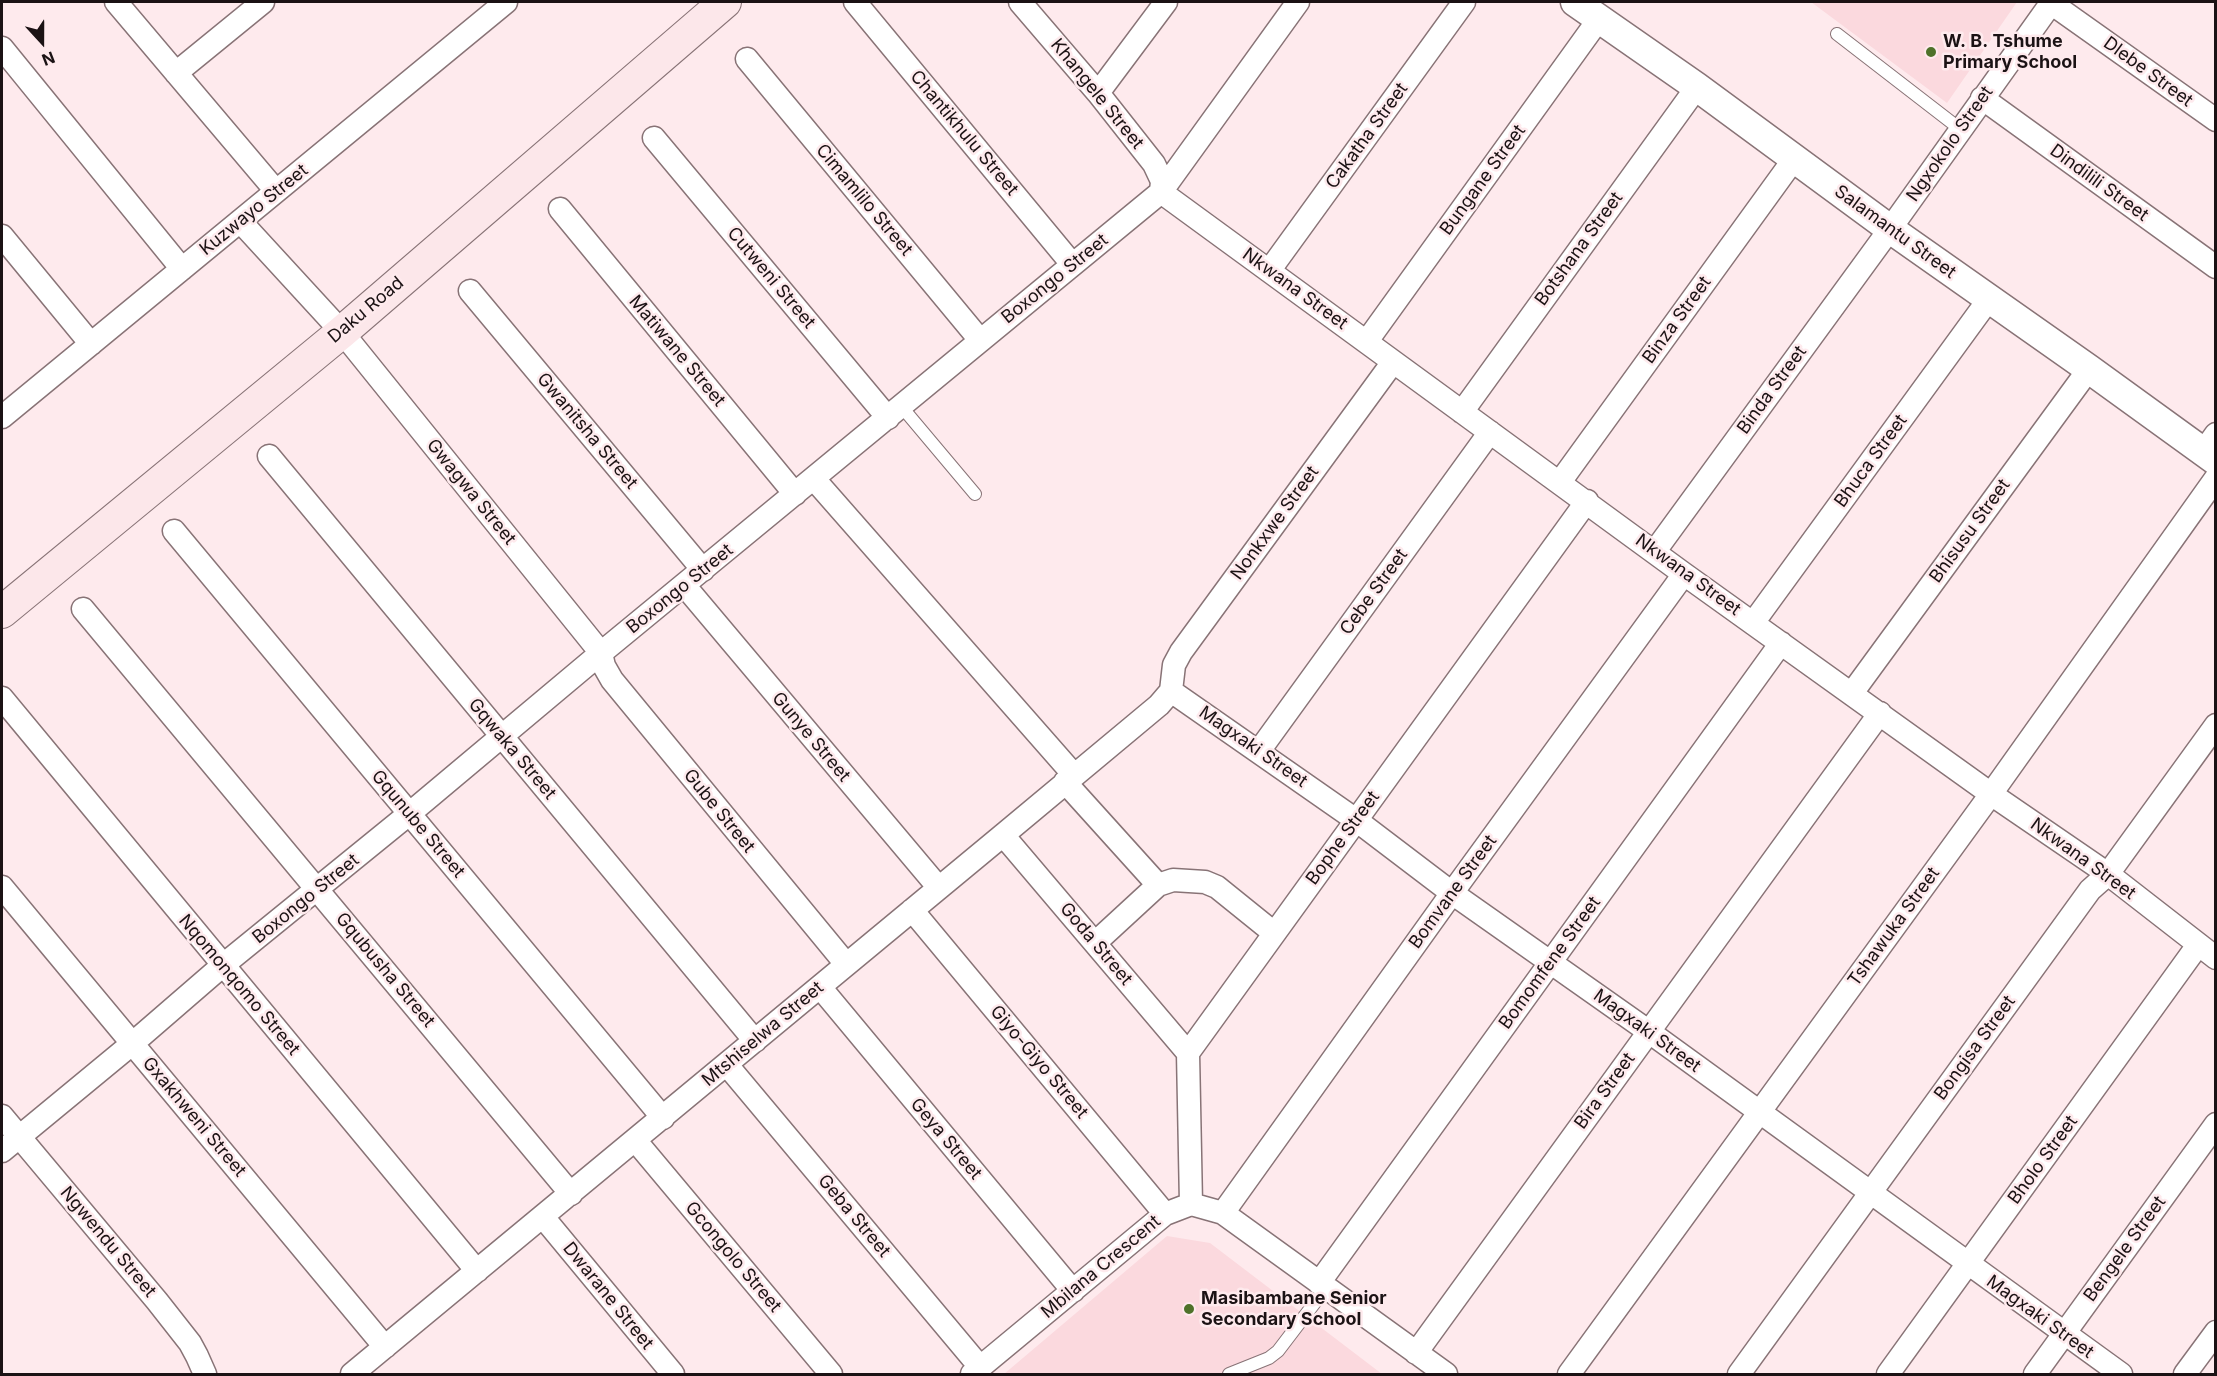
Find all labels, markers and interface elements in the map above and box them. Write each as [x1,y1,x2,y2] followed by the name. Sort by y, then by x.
[12,12,72,72] north arrow
[1943,31,2077,74] place label: W. B. Tshume Primary School
[2099,32,2197,112] street label: Dlebe Street
[1046,34,1148,154] street label: Khangele Street
[1924,45,1938,59] marker: W. B. Tshume Primary School
[39,47,58,70] text: N
[905,66,1023,200] street label: Chantikhulu Street
[1321,79,1413,193] street label: Cakatha Street
[1902,82,1998,206] street label: Ngxokolo Street
[1436,121,1530,239] street label: Bungane Street
[811,140,917,260] street label: Cimamlilo Street
[2045,140,2153,226] street label: Dindilili Street
[196,160,312,260] street label: Kuzwayo Street
[1830,181,1960,283] street label: Salamantu Street
[1531,188,1627,310] street label: Botshana Street
[722,223,820,333] street label: Cutweni Street
[997,229,1113,329] street label: Boxongo Street
[1238,244,1352,334] street label: Nkwana Street
[324,272,408,348] street label: Daku Road
[1638,272,1716,368] street label: Binza Street
[624,291,730,411] street label: Matiwane Street
[1733,342,1811,438] street label: Binda Street
[532,368,642,494] street label: Gwanitsha Street
[1830,410,1912,512] street label: Bhuca Street
[422,435,520,549] street label: Gwagwa Street
[1226,462,1324,584] street label: Nonkxwe Street
[1925,475,2015,587] street label: Bhisusu Street
[1631,530,1745,620] street label: Nkwana Street
[622,539,738,639] street label: Boxongo Street
[1336,545,1412,639] street label: Cebe Street
[767,688,855,786] street label: Gunye Street
[464,694,560,804] street label: Gqwaka Street
[1195,702,1311,792] street label: Magxaki Street
[679,765,759,857] street label: Gube Street
[367,766,469,882] street label: Gqunube Street
[1302,787,1384,889] street label: Bophe Street
[2026,814,2140,904] street label: Nkwana Street
[1405,831,1501,953] street label: Bomvane Street
[248,849,364,949] street label: Boxongo Street
[1844,863,1944,991] street label: Tshawuka Street
[1495,893,1605,1033] street label: Bomomfene Street
[1055,898,1137,990] street label: Goda Street
[331,908,439,1032] street label: Gqubusha Street
[174,910,304,1060] street label: Nqomonqomo Street
[698,977,828,1091] street label: Mtshiselwa Street
[1589,985,1705,1077] street label: Magxaki Street
[1930,991,2020,1105] street label: Bongisa Street
[985,1001,1093,1123] street label: Giyo-Giyo Street
[1570,1049,1640,1133] street label: Bira Street
[138,1053,250,1181] street label: Gxakhweni Street
[906,1094,986,1184] street label: Geya Street
[2004,1111,2082,1209] street label: Bholo Street
[813,1170,895,1262] street label: Geba Street
[55,1182,161,1302] street label: Ngwendu Street
[2079,1192,2171,1306] street label: Bengele Street
[680,1197,786,1317] street label: Gcongolo Street
[1037,1211,1165,1323] street label: Mbilana Crescent
[558,1238,658,1354] street label: Dwarane Street
[1982,1271,2098,1363] street label: Magxaki Street
[1201,1288,1387,1330] place label: Masibambane Senior Secondary School
[1182,1302,1196,1316] marker: Masibambane Senior Secondary School

